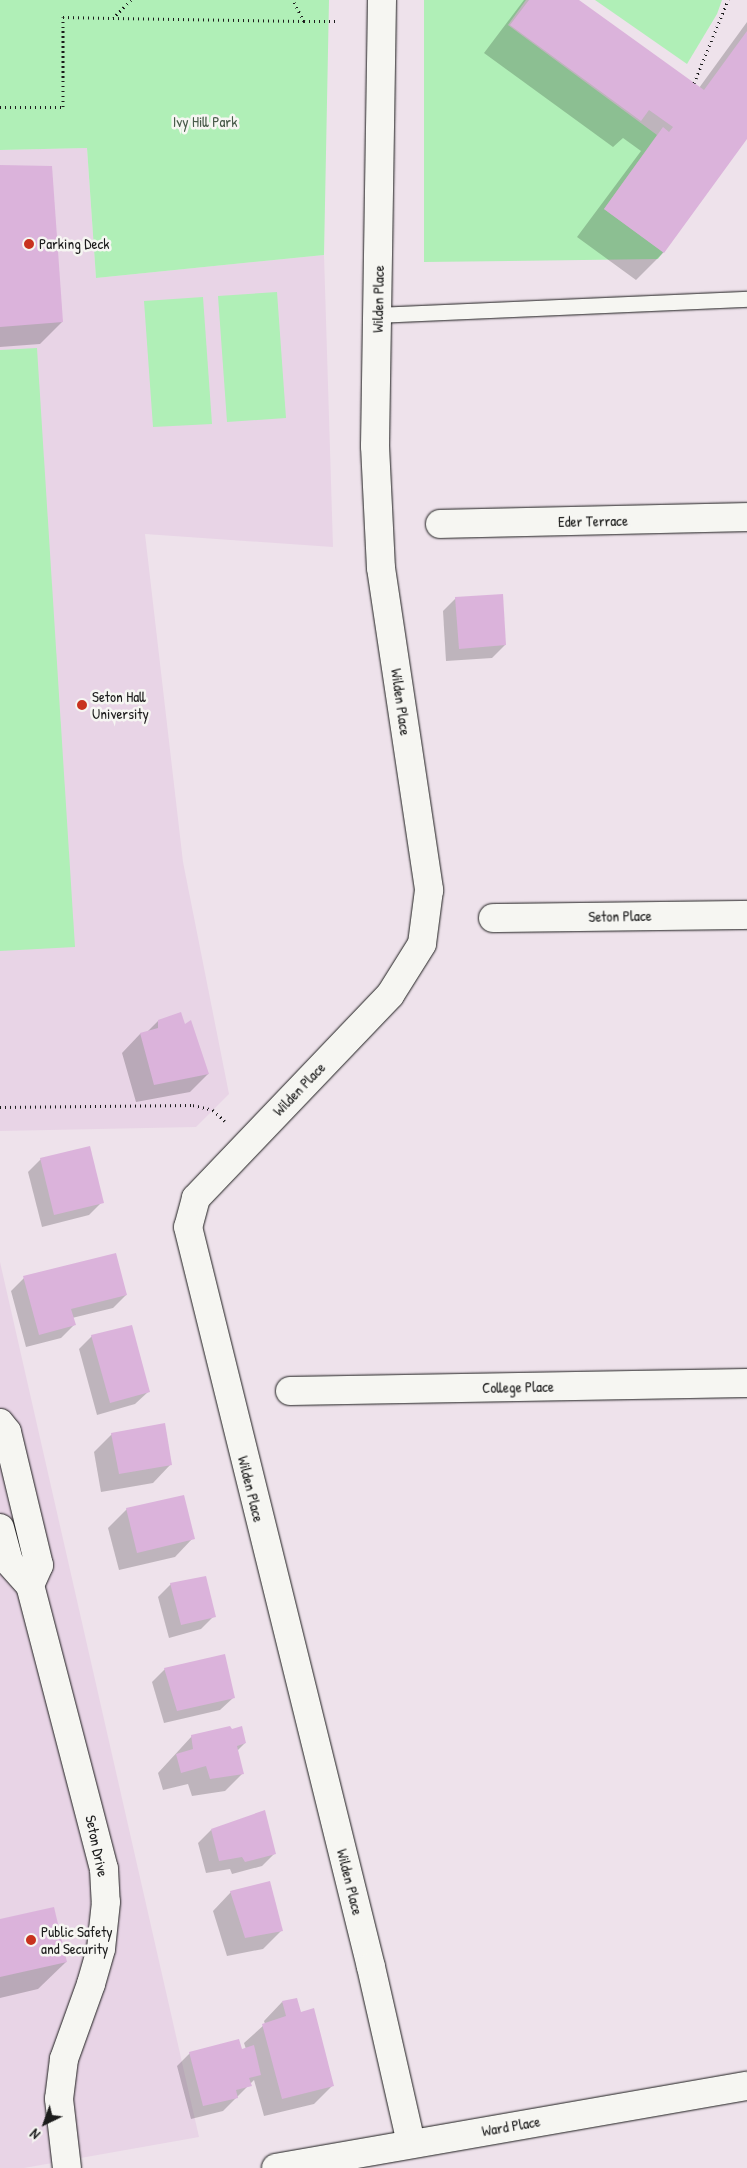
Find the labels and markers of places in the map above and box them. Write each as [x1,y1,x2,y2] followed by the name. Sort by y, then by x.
[39,235,109,253] place label: Parking Deck
[23,238,35,250] marker: Parking Deck
[92,687,149,722] place label: Seton Hall University
[76,699,88,711] marker: Seton Hall University
[41,1922,113,1957] place label: Public Safety and Security
[25,1934,37,1946] marker: Public Safety and Security

